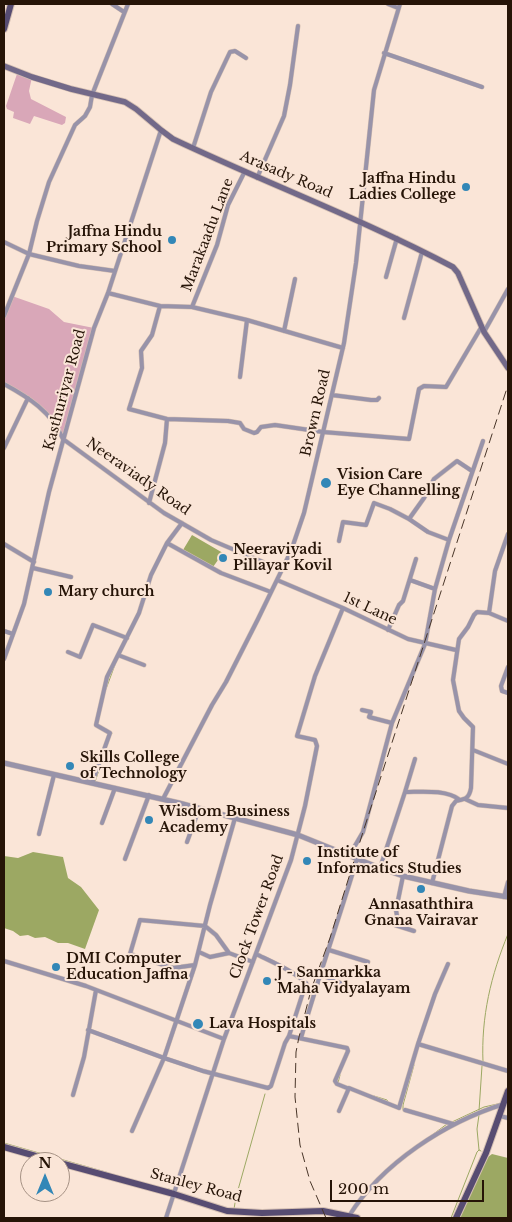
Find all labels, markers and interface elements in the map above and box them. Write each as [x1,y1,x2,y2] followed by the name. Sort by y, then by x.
[237,148,335,202] street label: Arasady Road
[349,171,456,203] place label: Jaffna Hindu Ladies College
[179,176,237,294] street label: Marakaadu Lane
[460,181,472,193] marker: Jaffna Hindu Ladies College
[46,224,162,256] place label: Jaffna Hindu Primary School
[166,234,178,246] marker: Jaffna Hindu Primary School
[41,327,89,453] street label: Kasthuriyar Road
[298,368,334,458] street label: Brown Road
[83,435,193,519] street label: Neeraviady Road
[337,467,460,500] place label: Vision Care Eye Channelling
[319,476,333,490] marker: Vision Care Eye Channelling
[233,542,332,574] place label: Neeraviyadi Pillayar Kovil
[217,552,229,564] marker: Neeraviyadi Pillayar Kovil
[58,584,154,600] place label: Mary church
[42,586,54,598] marker: Mary church
[340,589,400,629] street label: 1st Lane
[80,750,187,782] place label: Skills College of Technology
[64,760,76,772] marker: Skills College of Technology
[159,804,290,836] place label: Wisdom Business Academy
[143,814,155,826] marker: Wisdom Business Academy
[317,845,461,878] place label: Institute of Informatics Studies
[227,852,287,982] street label: Clock Tower Road
[301,855,313,867] marker: Institute of Informatics Studies
[415,883,427,895] marker: Annasaththira Gnana Vairavar
[364,897,478,930] place label: Annasaththira Gnana Vairavar
[66,951,188,984] place label: DMI Computer Education Jaffna
[50,961,62,973] marker: DMI Computer Education Jaffna
[277,965,410,998] place label: J - Sanmarkka Maha Vidyalayam
[261,975,273,987] marker: J - Sanmarkka Maha Vidyalayam
[209,1016,316,1032] place label: Lava Hospitals
[191,1017,205,1031] marker: Lava Hospitals
[20,1152,70,1202] north arrow
[38,1154,52,1172] text: N
[148,1166,244,1206] street label: Stanley Road
[332,1170,486,1202] scale bar
[338,1179,389,1198] text: 200 m

